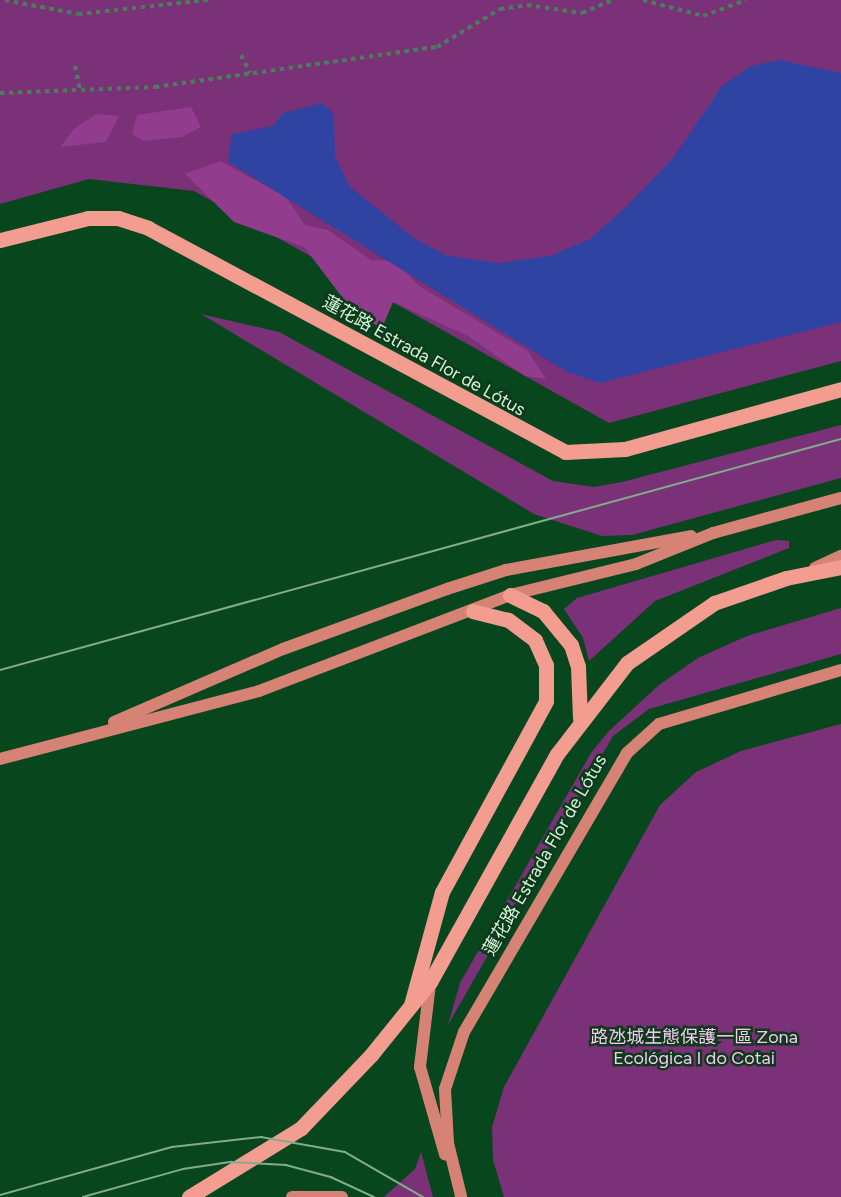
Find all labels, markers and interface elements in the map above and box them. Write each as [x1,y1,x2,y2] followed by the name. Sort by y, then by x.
[319,291,529,421] street label: 蓮花路 Estrada Flor de Lótus
[479,751,611,959] street label: 蓮花路 Estrada Flor de Lótus
[590,1027,798,1070] park label: 路氹城生態保護一區 Zona Ecológica I do Cotai

